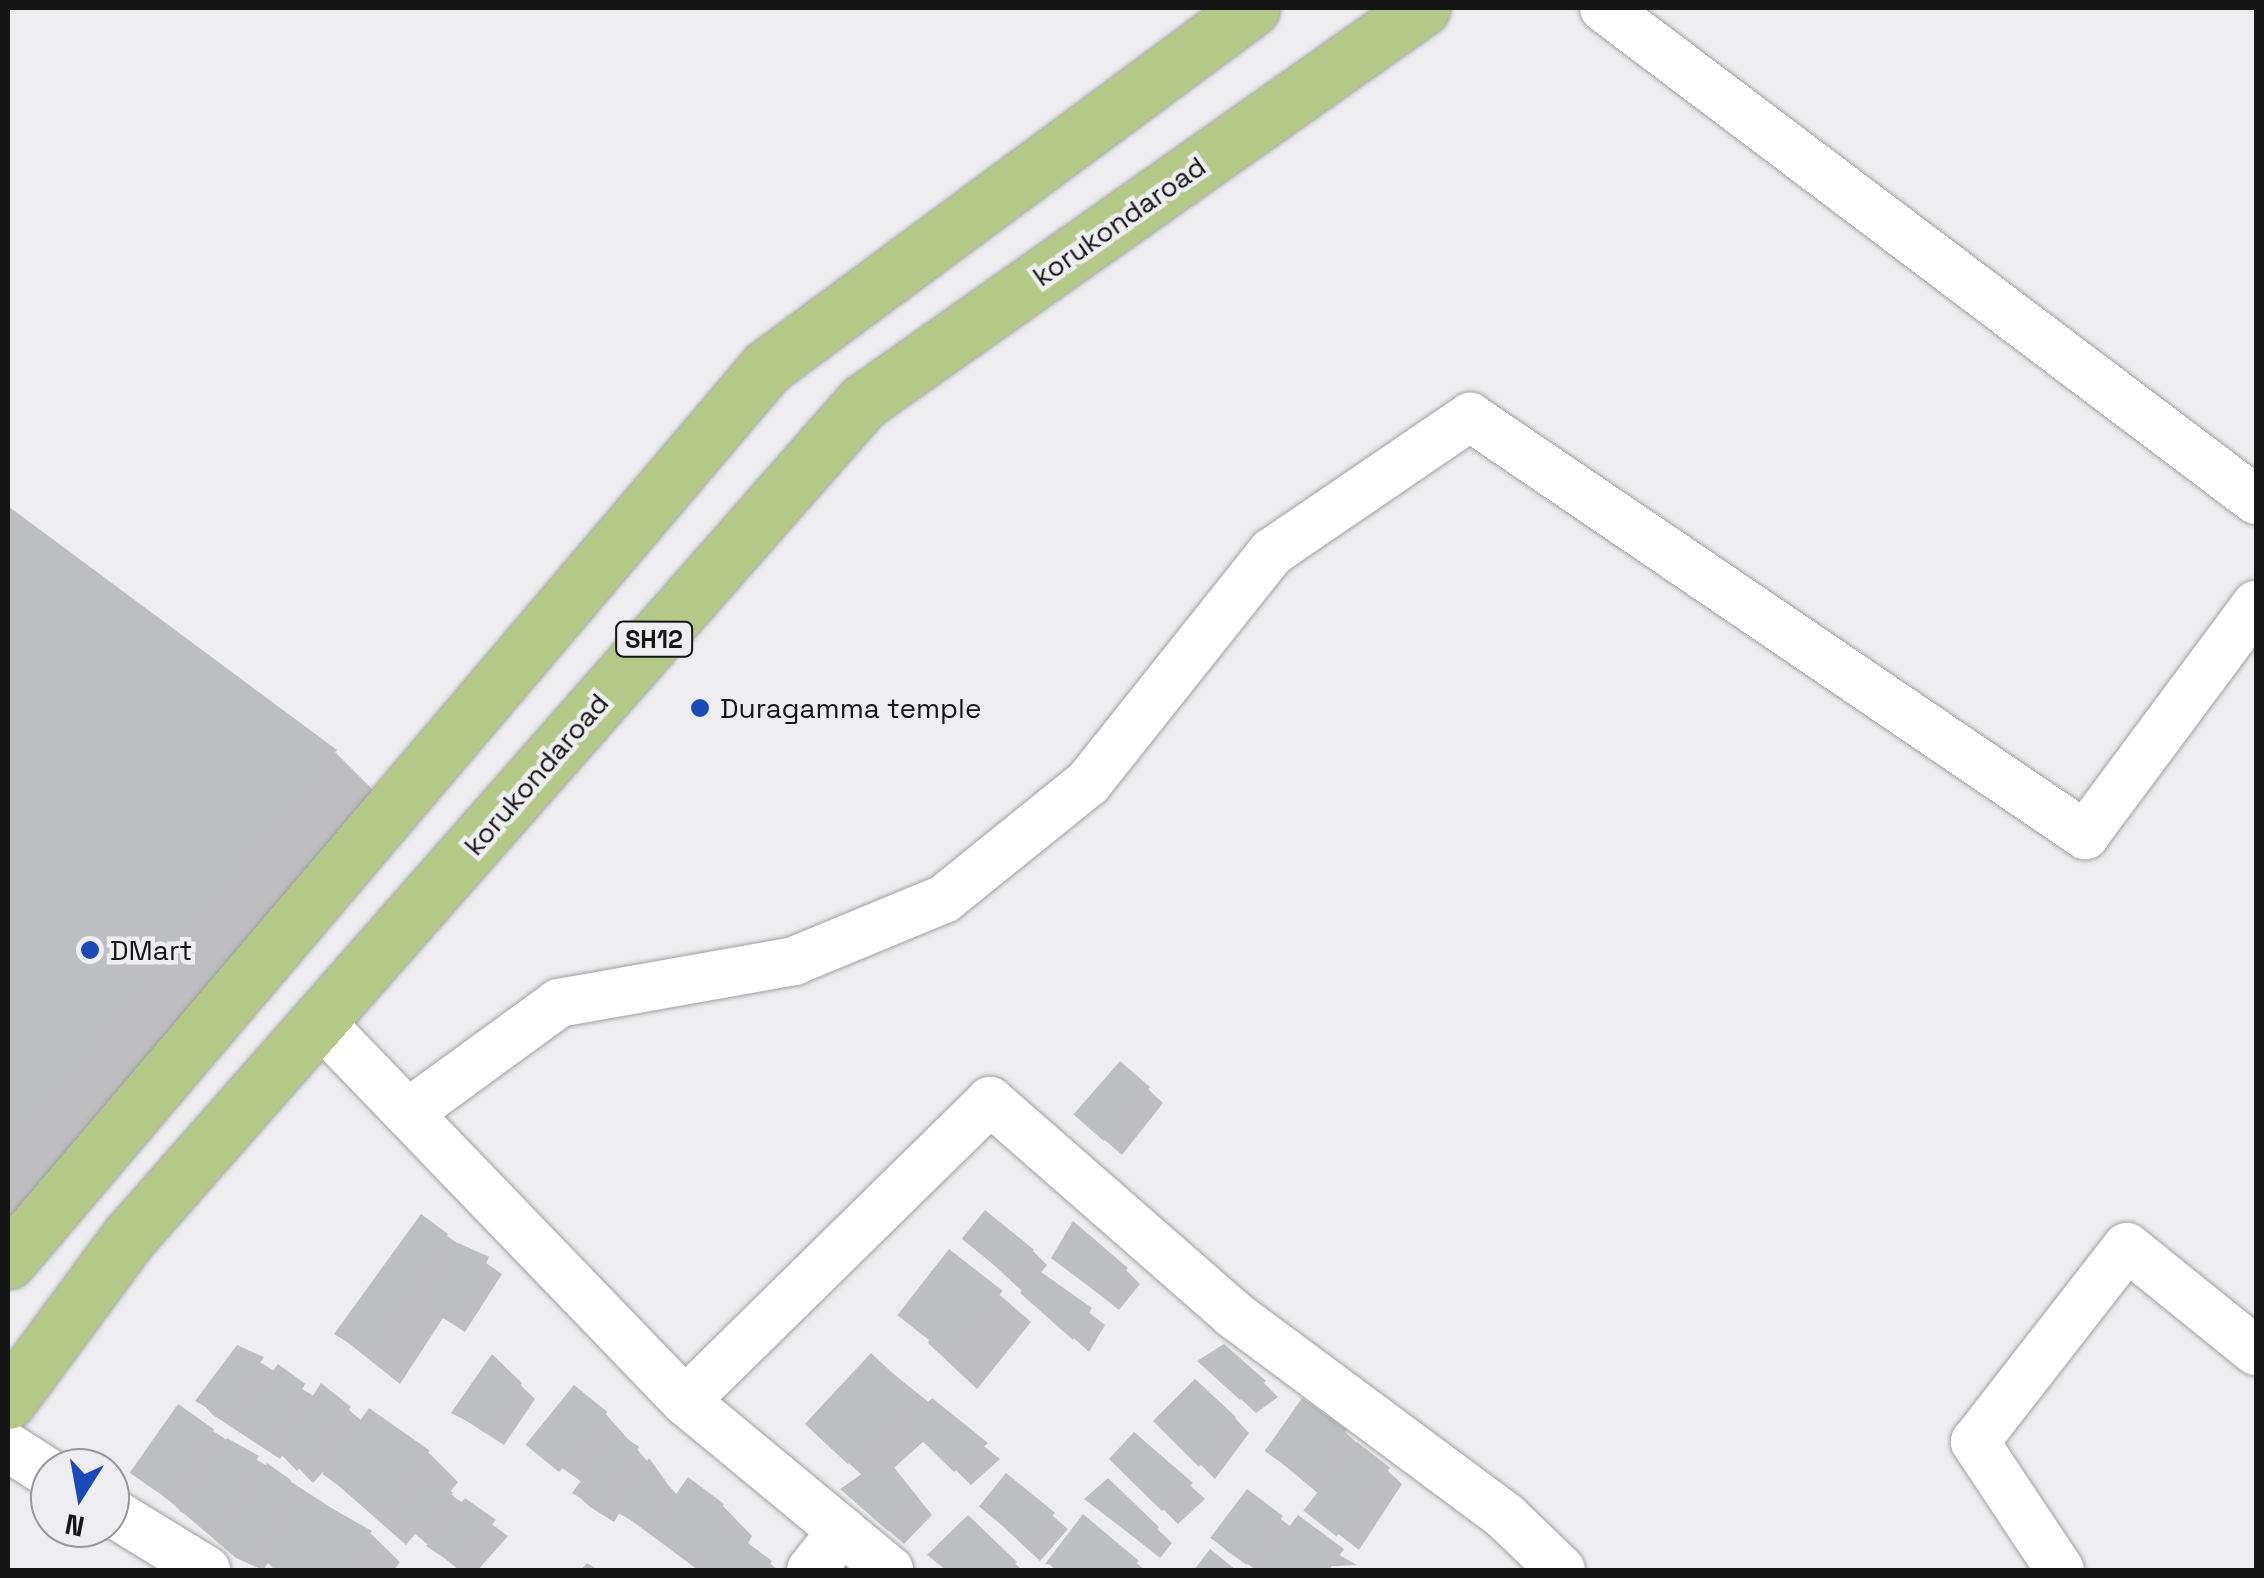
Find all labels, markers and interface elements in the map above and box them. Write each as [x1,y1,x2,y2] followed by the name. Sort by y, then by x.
[1026,149,1212,293] street label: korukondaroad
[614,619,694,659] road number: SH12
[457,686,615,862] street label: korukondaroad
[720,691,982,725] place label: Duragamma temple
[689,697,711,719] marker: Duragamma temple
[110,933,192,967] place label: DMart
[79,939,101,961] marker: DMart
[30,1448,130,1548] north arrow
[62,1506,87,1545] text: N

